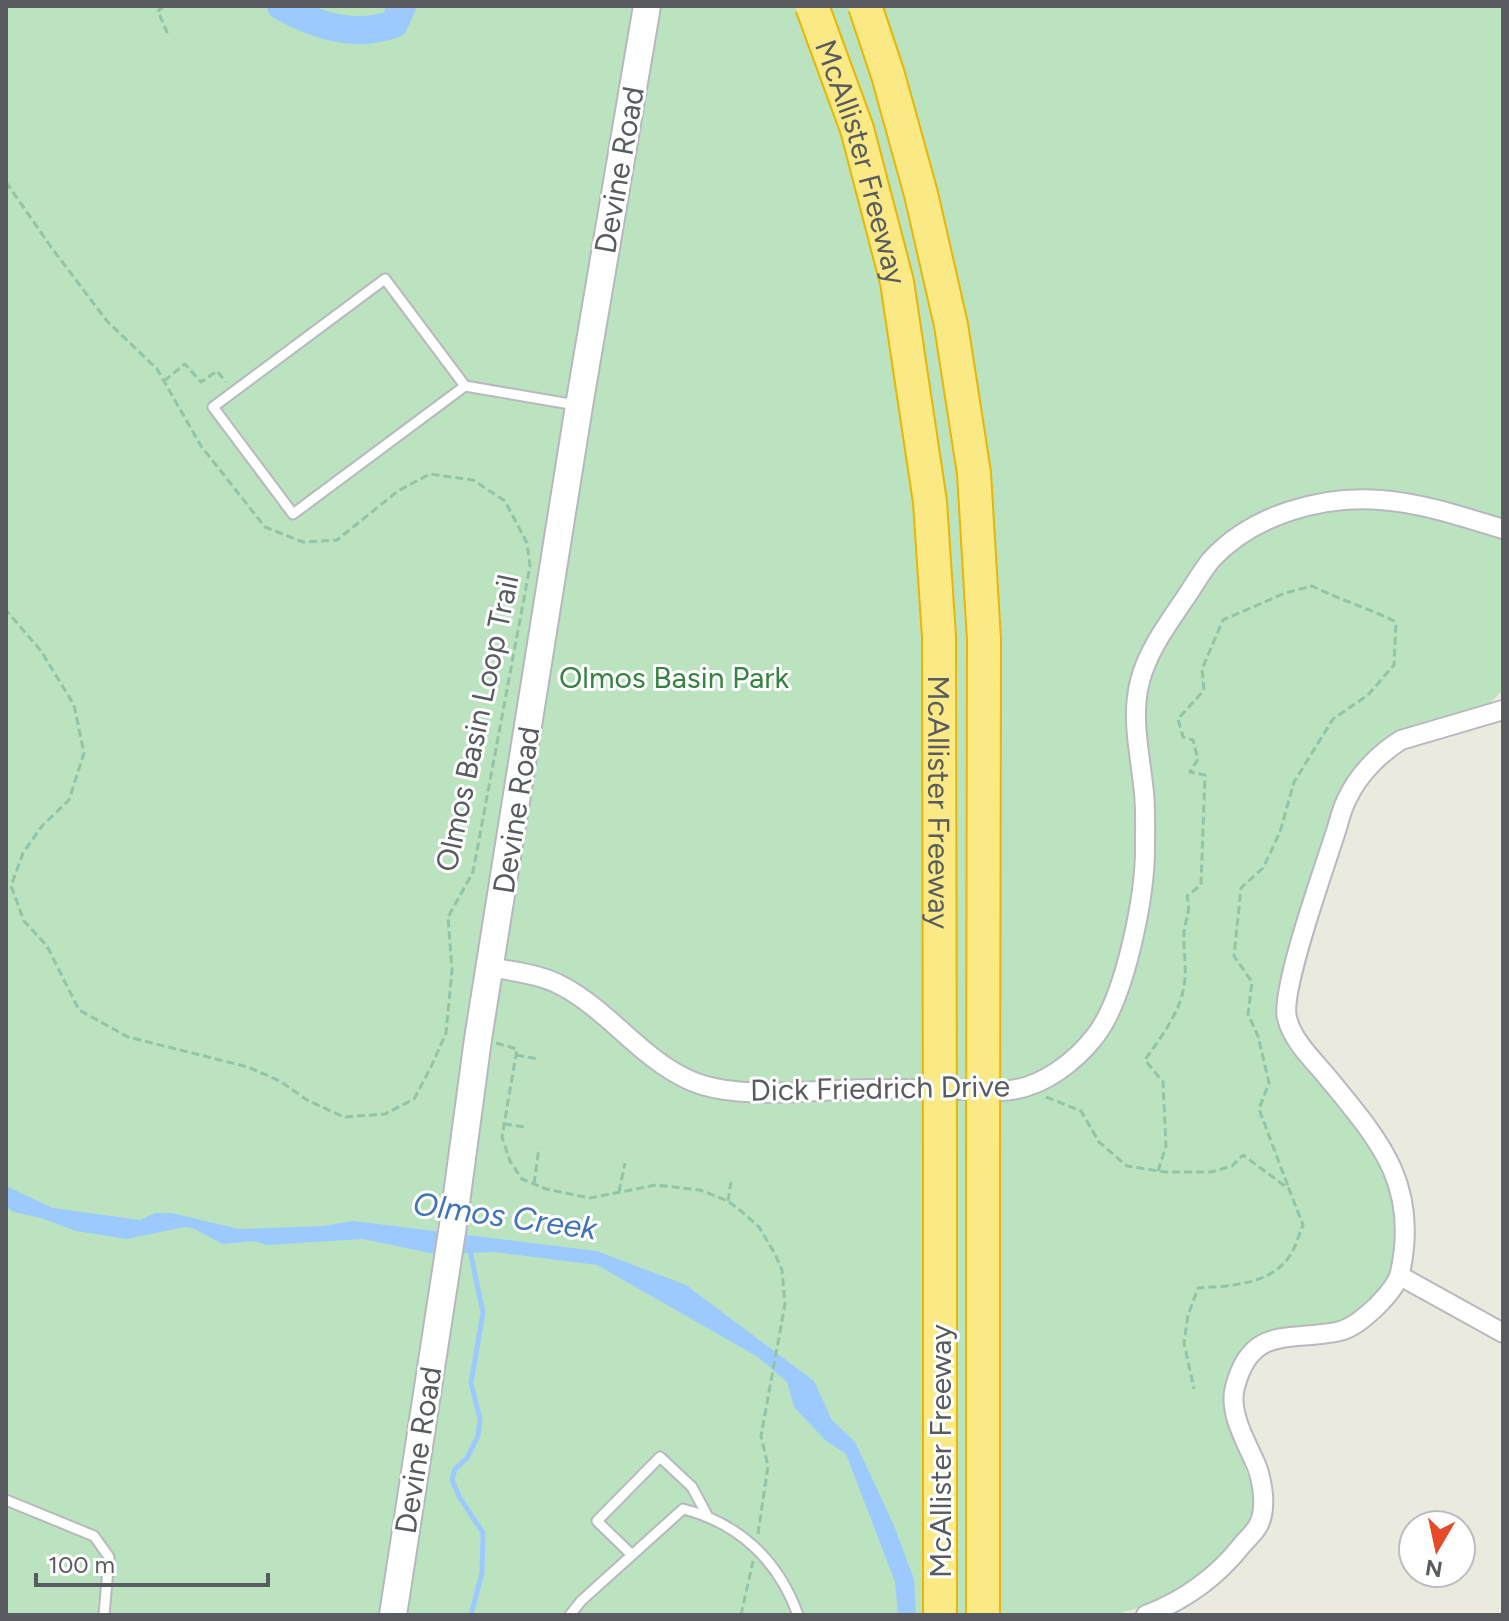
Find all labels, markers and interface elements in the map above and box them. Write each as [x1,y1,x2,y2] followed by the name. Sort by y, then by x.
[807,34,915,289] street label: McAllister Freeway
[586,84,652,256] street label: Devine Road
[427,571,527,875] street label: Olmos Basin Loop Trail
[559,659,789,696] park label: Olmos Basin Park
[921,675,958,929] street label: McAllister Freeway
[485,724,547,896] street label: Devine Road
[750,1067,1010,1109] street label: Dick Friedrich Drive
[411,1184,601,1248] water label: Olmos Creek
[922,1324,959,1578] street label: McAllister Freeway
[387,1364,449,1536] street label: Devine Road
[1397,1509,1477,1589] north arrow
[36,1537,268,1587] scale bar
[48,1550,115,1579] text: 100 m
[1423,1554,1444,1583] text: N

